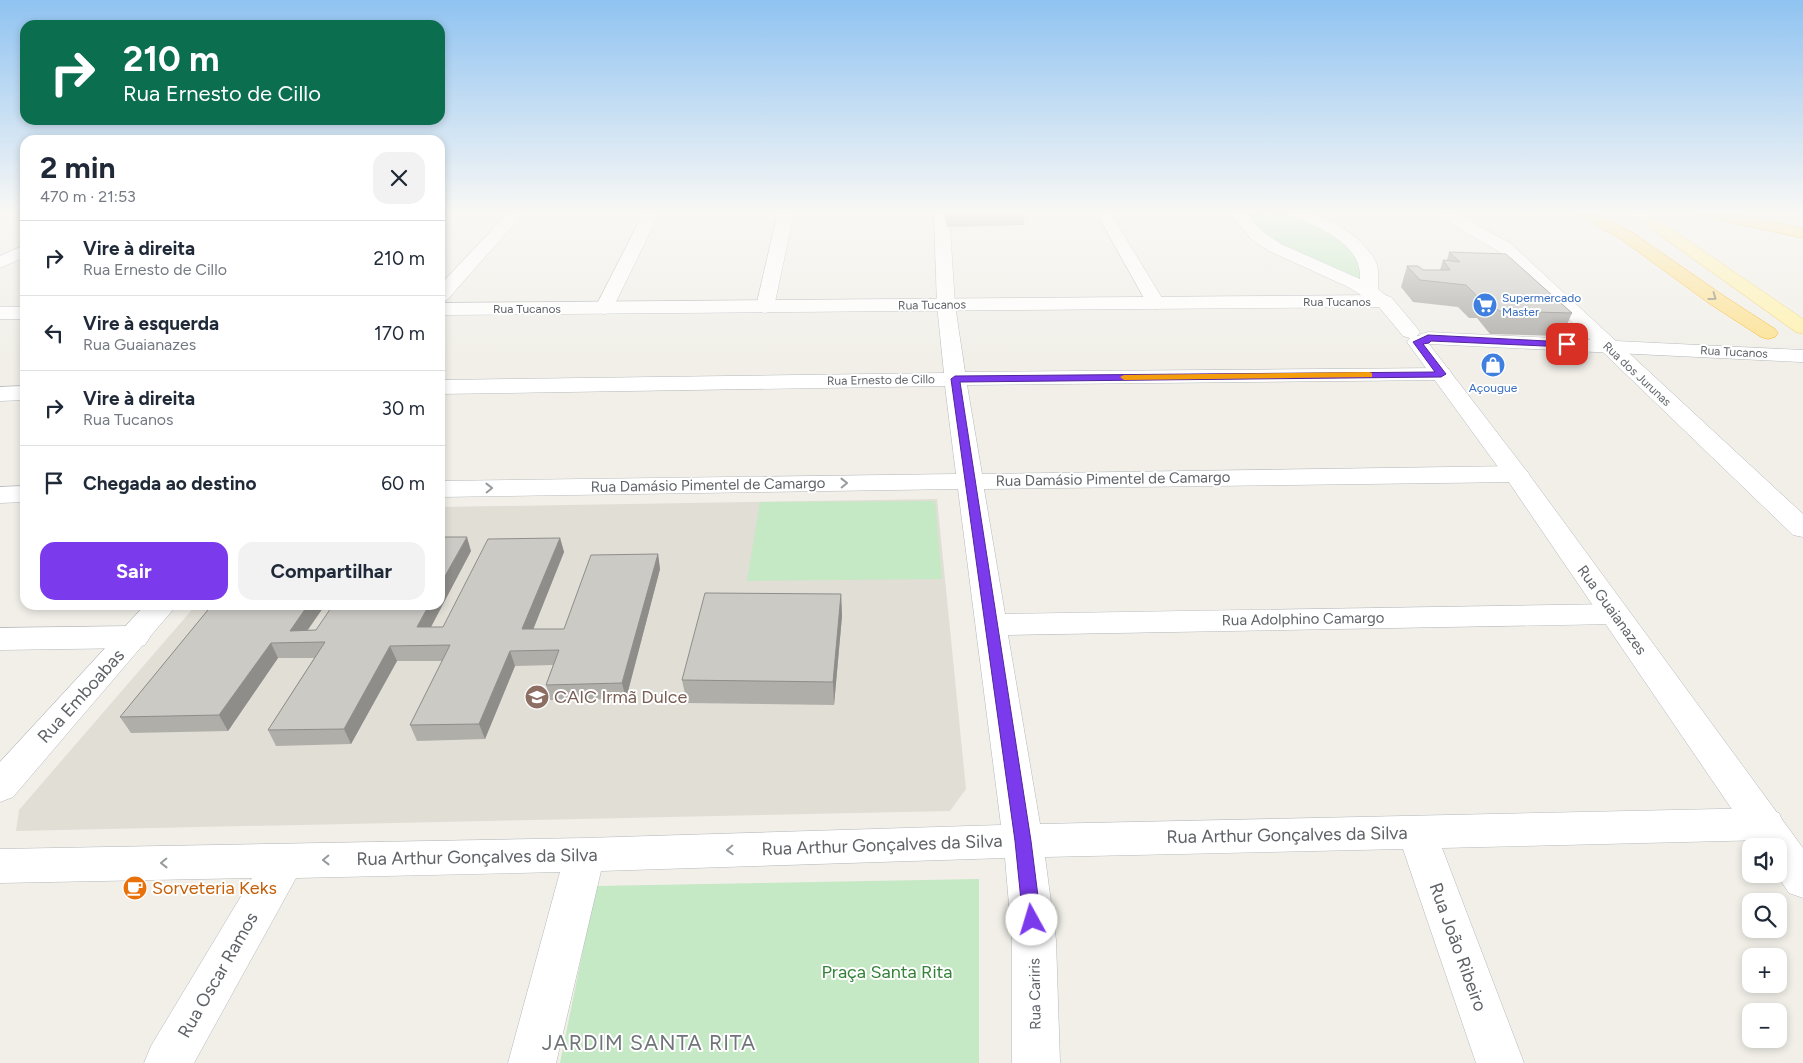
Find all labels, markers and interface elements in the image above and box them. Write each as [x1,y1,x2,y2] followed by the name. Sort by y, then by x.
[123,38,220,80] text: 210 m
[40,40,105,105] icon: right
[123,80,321,107] text: Rua Ernesto de Cillo
[40,149,116,186] text: 2 min
[373,152,425,204] button: close
[40,187,136,206] text: 470 m · 21:53
[83,237,195,260] text: Vire à direita
[40,244,68,272] icon: right
[373,247,425,270] text: 210 m
[83,260,227,279] text: Rua Ernesto de Cillo
[1502,291,1581,319] place label: Supermercado Master
[1707,291,1717,300] one-way arrow
[1472,292,1498,318] supermarket icon: Supermercado Master
[1303,295,1371,309] street label: Rua Tucanos
[898,297,966,313] street label: Rua Tucanos
[493,302,561,316] street label: Rua Tucanos
[83,312,219,335] text: Vire à esquerda
[40,319,68,347] icon: left
[374,322,425,345] text: 170 m
[1546,323,1588,365] pin
[1553,330,1581,358] icon: arrive
[83,335,196,354] text: Rua Guaianazes
[1600,339,1674,409] street label: Rua dos Jurunas
[1700,343,1769,361] street label: Rua Tucanos
[1480,352,1506,378] shop icon: Açougue
[827,372,935,388] street label: Rua Ernesto de Cillo
[1469,381,1518,395] place label: Açougue
[83,387,195,410] text: Vire à direita
[40,394,68,422] icon: right
[382,397,425,420] text: 30 m
[83,410,174,429] text: Rua Tucanos
[995,468,1231,490] street label: Rua Damásio Pimentel de Camargo
[40,469,68,497] icon: arrive
[83,472,256,495] text: Chegada ao destino
[381,472,425,495] text: 60 m
[590,474,826,496] street label: Rua Damásio Pimentel de Camargo
[840,477,848,488] one-way arrow
[485,483,493,493] one-way arrow
[40,542,228,600] button: Sair
[238,542,425,600] button: Compartilhar
[1573,562,1651,658] street label: Rua Guaianazes
[1221,609,1385,629] street label: Rua Adolphino Camargo
[33,644,129,748] street label: Rua Emboabas
[524,684,550,710] school or university icon: CAIC Irmã Dulce
[554,686,687,708] place label: CAIC Irmã Dulce
[1166,822,1408,848] street label: Rua Arthur Gonçalves da Silva
[761,830,1003,860] street label: Rua Arthur Gonçalves da Silva
[1742,838,1787,1048] map controls
[1742,838,1787,883] button: sound
[356,844,598,870] street label: Rua Arthur Gonçalves da Silva
[725,845,733,856] one-way arrow
[322,855,330,866] one-way arrow
[160,858,168,869] one-way arrow
[122,875,148,901] cafe icon: Sorveteria Keks
[152,877,277,899] place label: Sorveteria Keks
[1425,880,1491,1014] street label: Rua João Ribeiro
[1005,893,1057,945] position arrow
[1742,893,1787,938] button: search
[173,908,263,1042] street label: Rua Oscar Ramos
[1742,948,1787,993] button: +
[1025,958,1045,1030] street label: Rua Cariris
[821,961,953,983] park label: Praça Santa Rita
[1742,1003,1787,1048] button: −
[542,1030,756,1055] district label: JARDIM SANTA RITA

